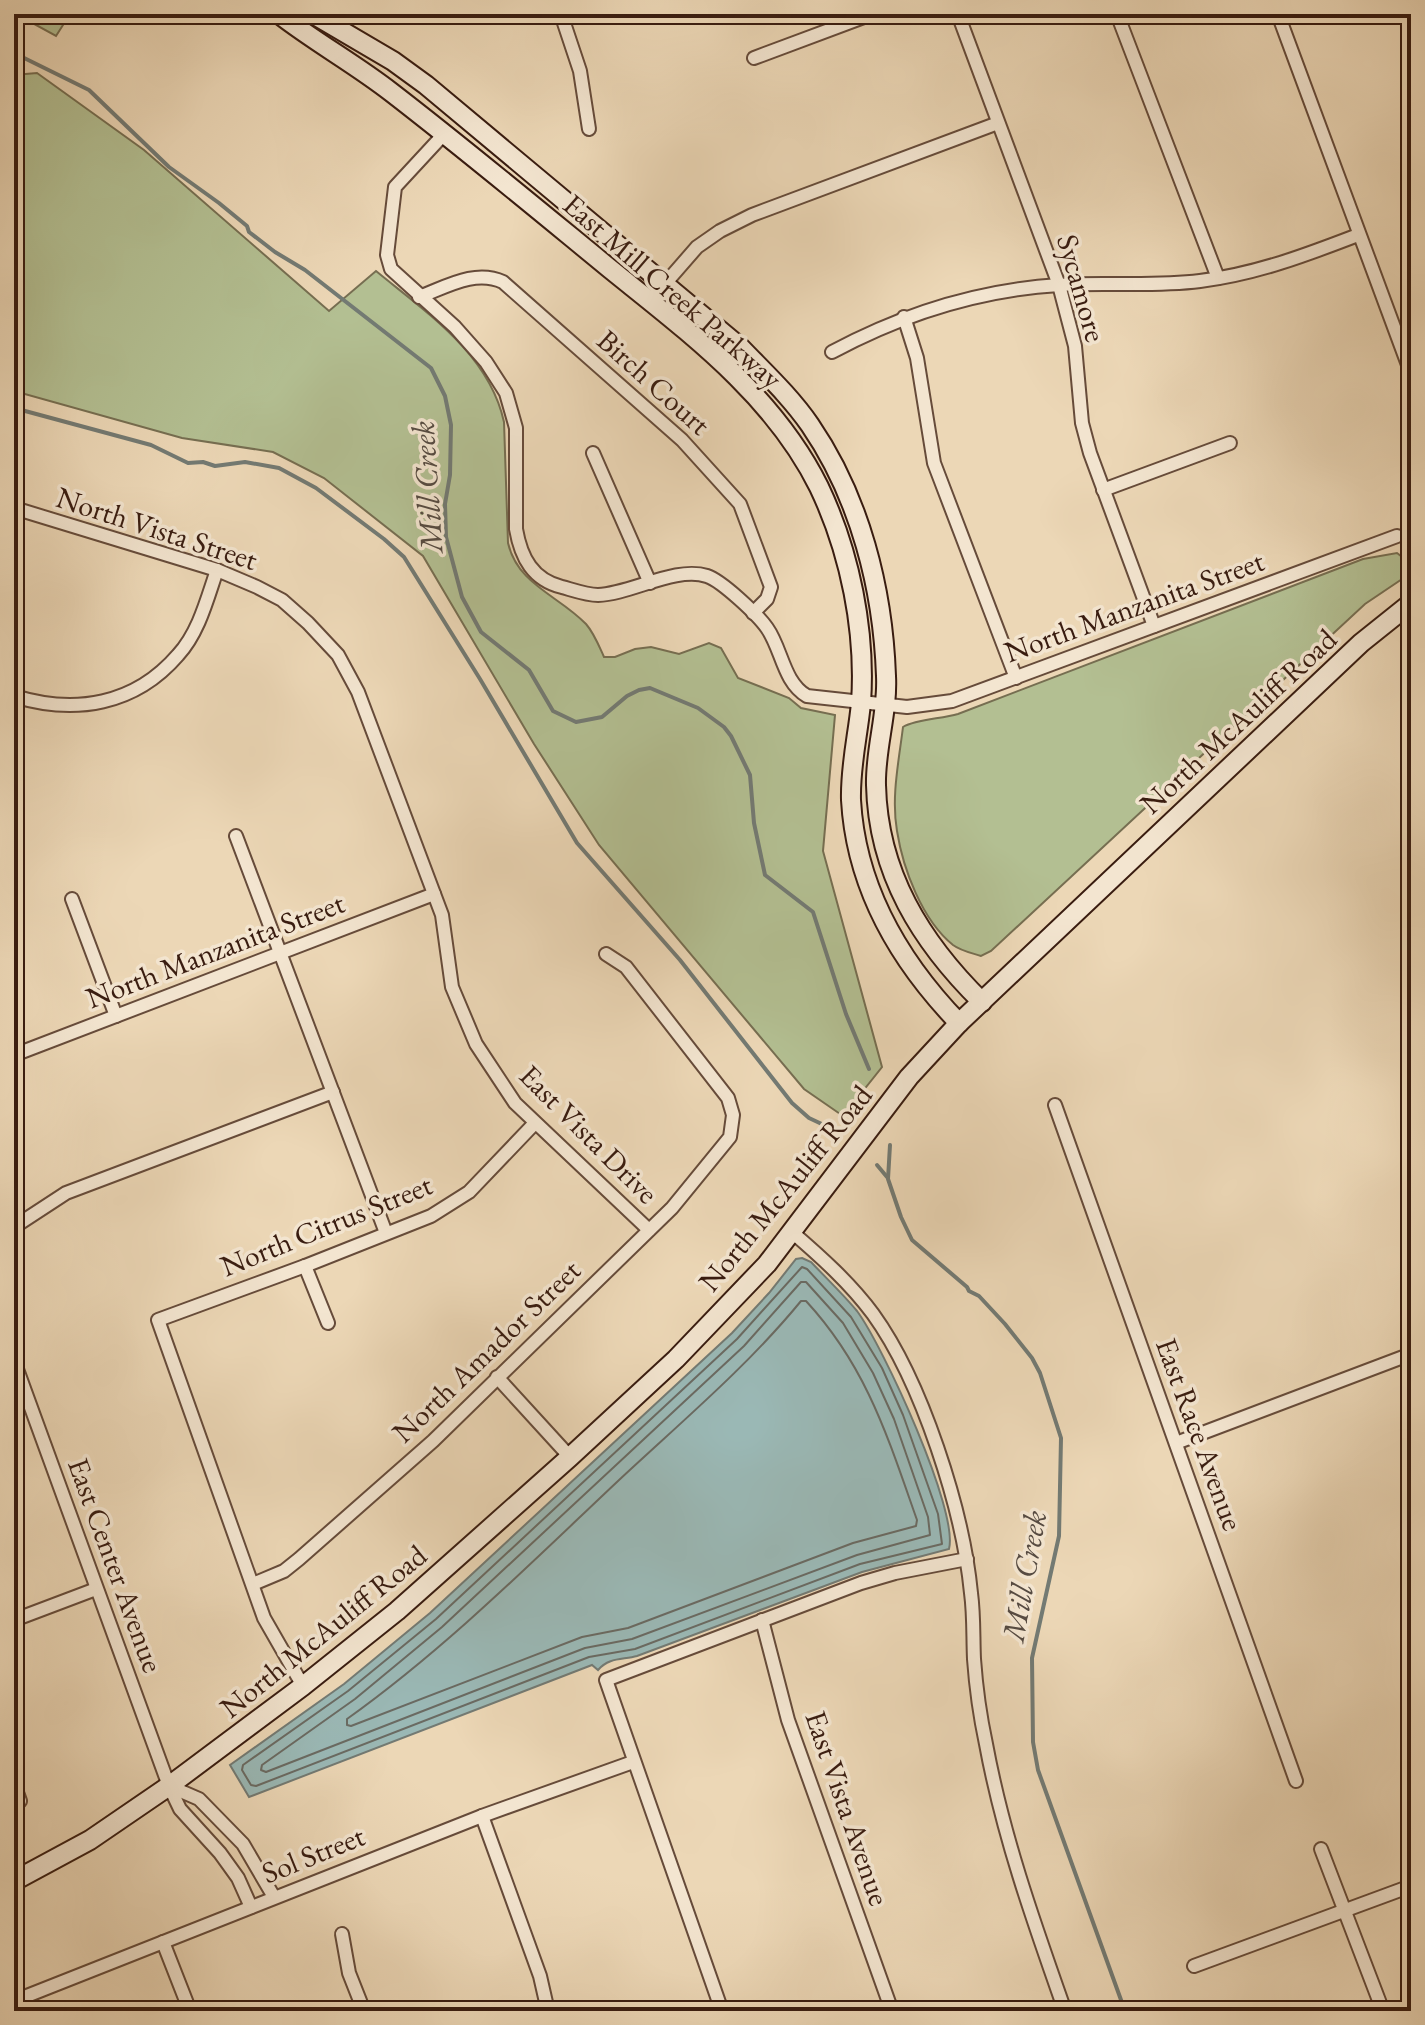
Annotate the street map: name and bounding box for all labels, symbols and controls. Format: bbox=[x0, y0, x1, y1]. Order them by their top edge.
street label: East Mill Creek Parkway bbox=[555, 185, 792, 398]
street label: Sycamore bbox=[1048, 230, 1116, 346]
street label: Birch Court bbox=[589, 321, 720, 444]
water label: Mill Creek bbox=[401, 419, 453, 557]
street label: North Vista Street bbox=[51, 477, 263, 579]
street label: North Manzanita Street bbox=[999, 541, 1270, 671]
street label: North McAuliff Road bbox=[1131, 619, 1345, 822]
street label: North Manzanita Street bbox=[80, 883, 350, 1017]
street label: East Vista Drive bbox=[511, 1056, 667, 1212]
street label: North McAuliff Road bbox=[690, 1076, 881, 1299]
street label: North Citrus Street bbox=[214, 1165, 438, 1285]
street label: North Amador Street bbox=[383, 1251, 589, 1451]
street label: East Race Avenue bbox=[1147, 1332, 1253, 1536]
street label: East Center Avenue bbox=[59, 1452, 173, 1678]
water label: Mill Creek bbox=[991, 1507, 1056, 1647]
street label: North McAuliff Road bbox=[212, 1535, 435, 1726]
street label: East Vista Avenue bbox=[796, 1706, 900, 1910]
street label: Sol Street bbox=[256, 1816, 371, 1892]

